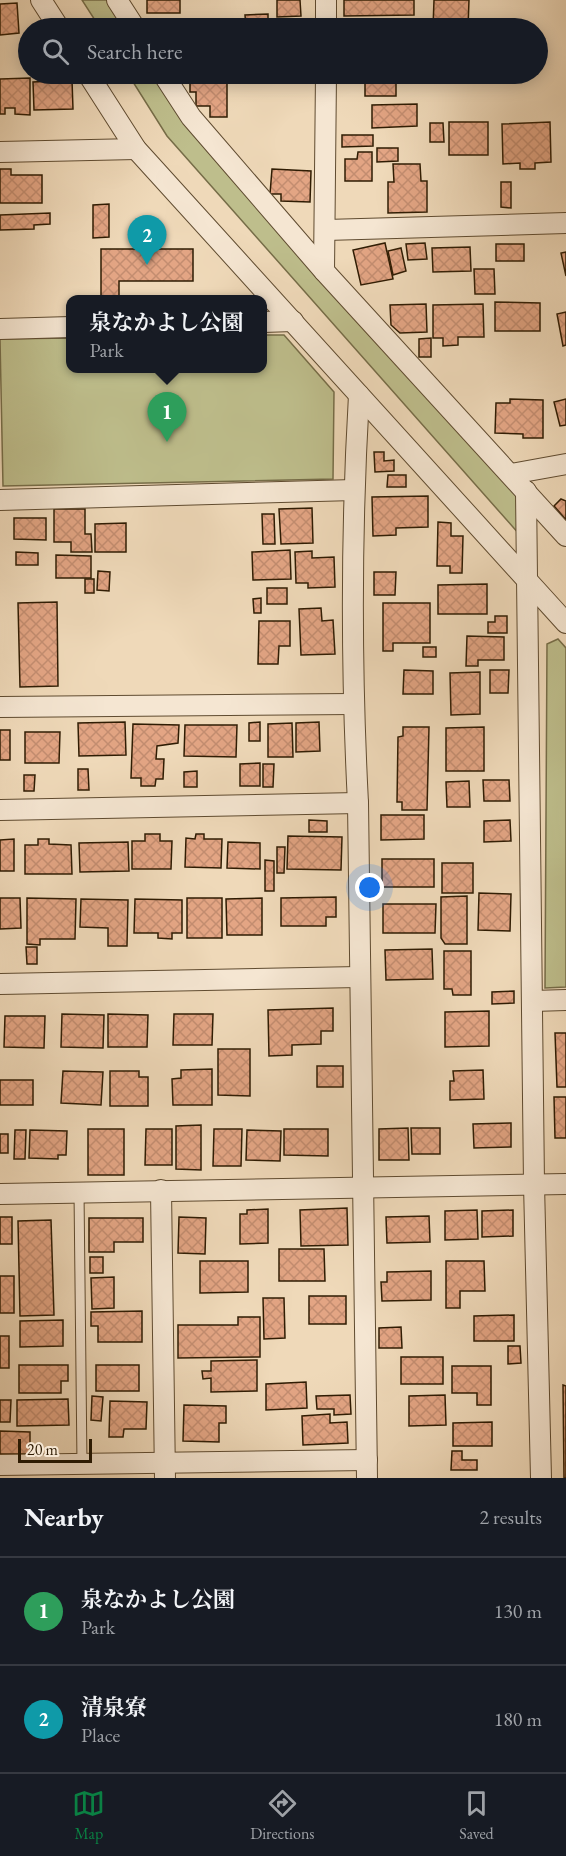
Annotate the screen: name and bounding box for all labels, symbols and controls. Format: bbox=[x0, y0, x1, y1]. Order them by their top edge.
search box bbox=[18, 18, 548, 84]
icon: search bbox=[39, 35, 72, 68]
text: Search here bbox=[87, 37, 182, 66]
pin: 2 bbox=[128, 216, 166, 265]
popup bbox=[66, 295, 267, 373]
text: 泉なかよし公園 bbox=[89, 308, 244, 337]
text: Park bbox=[89, 337, 124, 363]
pin: 1 bbox=[148, 392, 186, 442]
your location bbox=[355, 873, 384, 902]
scale bar bbox=[18, 1436, 92, 1464]
text: 20 m bbox=[27, 1439, 58, 1460]
text: Nearby bbox=[24, 1500, 104, 1534]
text: 2 results bbox=[479, 1504, 542, 1530]
text: 泉なかよし公園 bbox=[81, 1585, 235, 1614]
text: 1 bbox=[38, 1598, 49, 1624]
text: 130 m bbox=[494, 1598, 542, 1624]
text: Park bbox=[81, 1614, 115, 1640]
text: 清泉寮 bbox=[81, 1693, 147, 1722]
text: 2 bbox=[38, 1706, 49, 1732]
text: 180 m bbox=[494, 1706, 542, 1732]
text: Place bbox=[81, 1722, 120, 1748]
tab: Map bbox=[72, 1787, 105, 1844]
tab: Directions bbox=[250, 1787, 315, 1844]
tab: Saved bbox=[459, 1787, 494, 1844]

